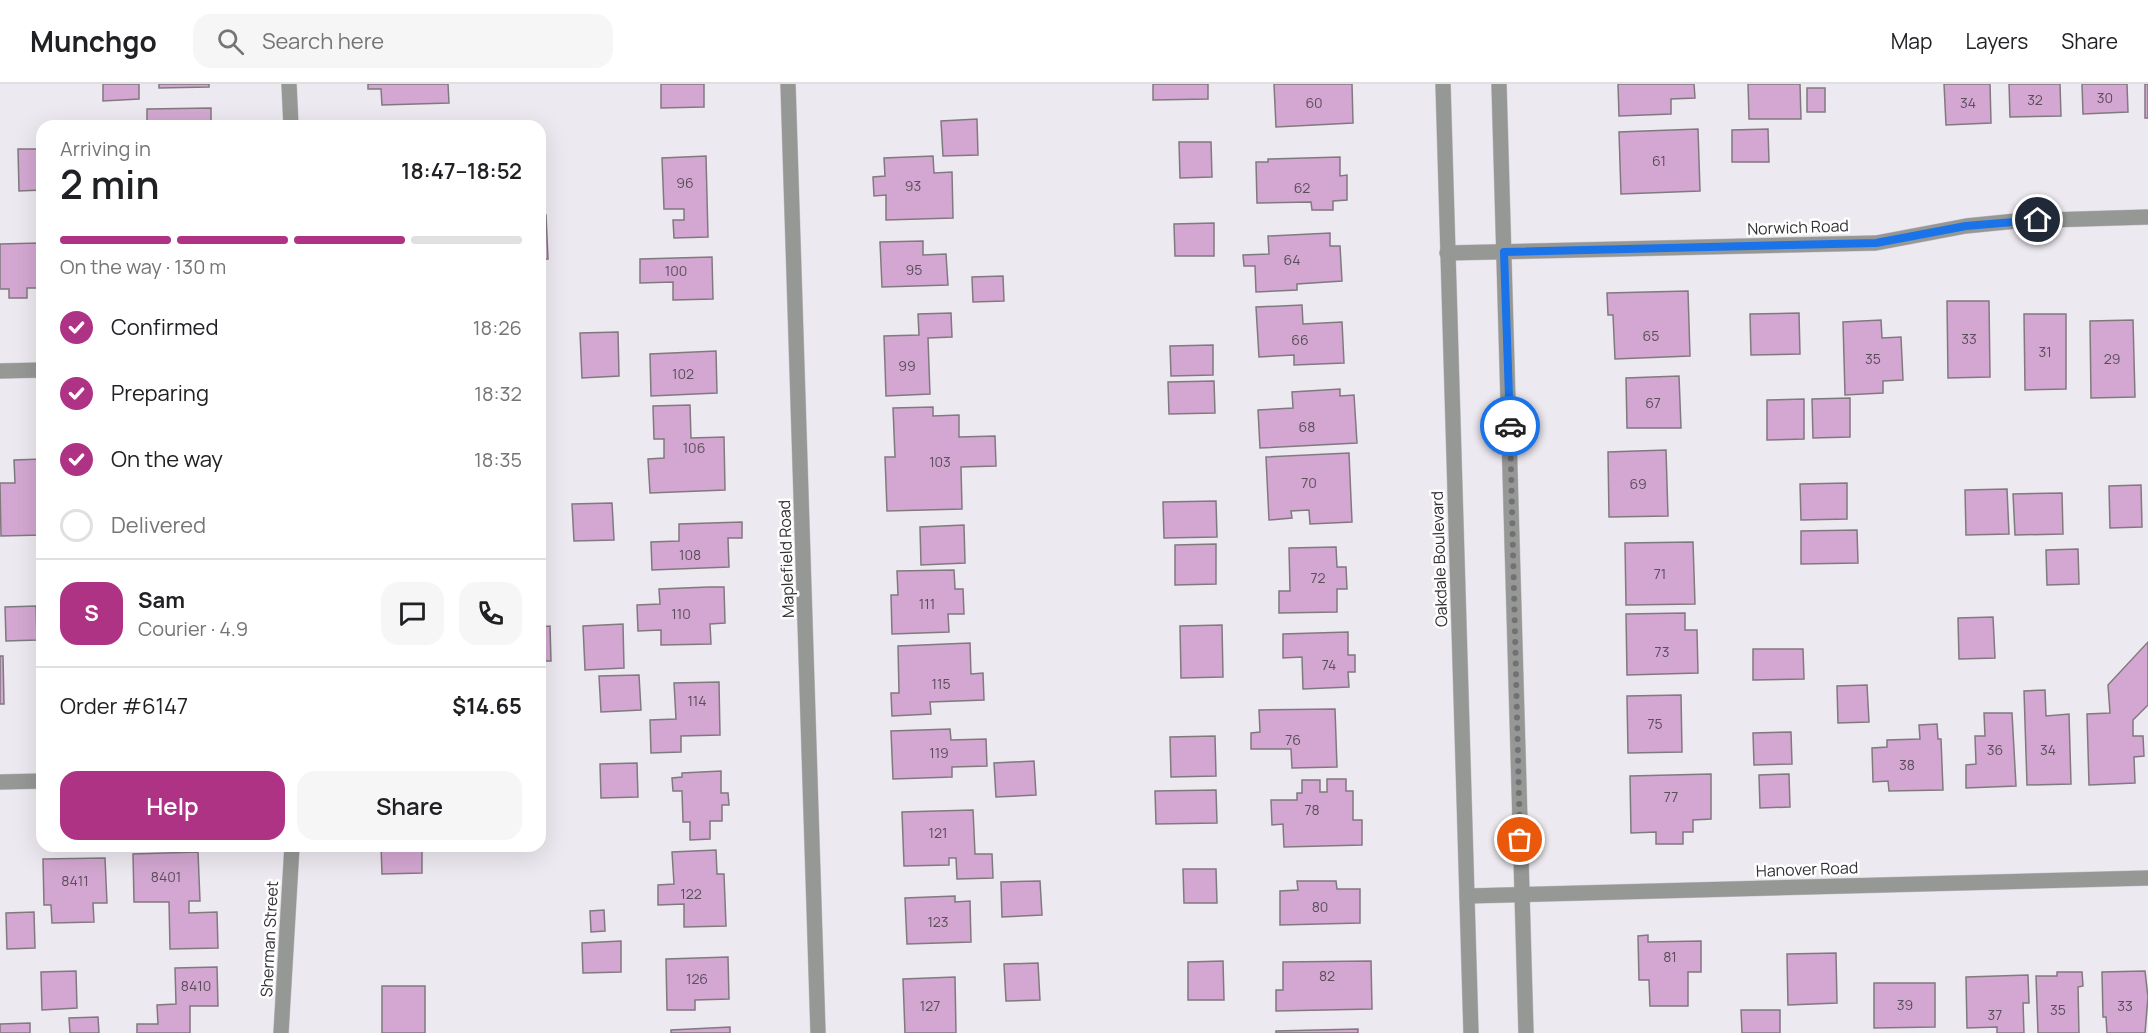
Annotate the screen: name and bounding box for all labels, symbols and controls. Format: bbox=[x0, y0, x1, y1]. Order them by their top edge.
search box bbox=[193, 14, 613, 68]
text: Munchgo bbox=[30, 22, 157, 60]
icon: search bbox=[214, 25, 247, 58]
text: Search here bbox=[262, 26, 384, 56]
text: Map bbox=[1891, 27, 1932, 55]
text: Layers bbox=[1965, 27, 2028, 55]
text: Share bbox=[2061, 27, 2118, 55]
house number: 30 bbox=[2097, 88, 2113, 107]
house number: 32 bbox=[2027, 90, 2043, 109]
house number: 60 bbox=[1305, 93, 1323, 112]
house number: 34 bbox=[1960, 93, 1976, 112]
text: Arriving in bbox=[60, 135, 151, 162]
house number: 61 bbox=[1652, 151, 1666, 170]
text: 18:47–18:52 bbox=[401, 156, 522, 186]
text: 2 min bbox=[60, 157, 159, 211]
house number: 96 bbox=[676, 173, 694, 192]
house number: 93 bbox=[905, 176, 921, 195]
house number: 62 bbox=[1294, 178, 1310, 197]
pin bbox=[2012, 194, 2063, 245]
icon: home bbox=[2021, 203, 2054, 236]
street label: Norwich Road bbox=[1747, 214, 1849, 240]
house number: 64 bbox=[1284, 250, 1300, 269]
text: On the way · 130 m bbox=[60, 253, 226, 280]
house number: 95 bbox=[906, 260, 922, 279]
house number: 100 bbox=[665, 261, 687, 280]
icon: check bbox=[60, 311, 93, 344]
text: Confirmed bbox=[111, 312, 219, 342]
text: 18:26 bbox=[473, 314, 522, 341]
house number: 65 bbox=[1643, 326, 1659, 345]
house number: 33 bbox=[1961, 329, 1977, 348]
house number: 66 bbox=[1291, 330, 1309, 349]
house number: 31 bbox=[2038, 342, 2052, 361]
house number: 35 bbox=[1865, 349, 1881, 368]
house number: 29 bbox=[2104, 349, 2120, 368]
house number: 99 bbox=[898, 356, 916, 375]
house number: 102 bbox=[672, 364, 694, 383]
icon: check bbox=[60, 377, 93, 410]
text: Preparing bbox=[111, 378, 209, 408]
text: 18:32 bbox=[474, 380, 522, 407]
house number: 67 bbox=[1645, 393, 1661, 412]
courier bbox=[1480, 396, 1540, 456]
icon: car bbox=[1494, 410, 1527, 443]
house number: 68 bbox=[1299, 417, 1315, 436]
house number: 106 bbox=[683, 438, 705, 457]
icon: check bbox=[60, 443, 93, 476]
text: On the way bbox=[111, 444, 223, 474]
text: 18:35 bbox=[474, 446, 522, 473]
house number: 103 bbox=[929, 452, 951, 471]
house number: 70 bbox=[1301, 473, 1317, 492]
house number: 69 bbox=[1629, 474, 1647, 493]
street label: Oakdale Boulevard bbox=[1426, 491, 1452, 627]
street label: Maplefield Road bbox=[773, 500, 799, 618]
text: Delivered bbox=[111, 510, 206, 540]
house number: 108 bbox=[679, 545, 701, 564]
house number: 71 bbox=[1654, 564, 1666, 583]
house number: 72 bbox=[1310, 568, 1326, 587]
button: chat bbox=[381, 582, 444, 645]
button: phone bbox=[459, 582, 522, 645]
text: Sam bbox=[138, 585, 185, 615]
house number: 111 bbox=[919, 594, 935, 613]
text: S bbox=[84, 598, 99, 628]
house number: 110 bbox=[671, 604, 691, 623]
text: Courier · 4.9 bbox=[138, 615, 248, 642]
house number: 73 bbox=[1655, 642, 1669, 661]
house number: 74 bbox=[1322, 655, 1336, 674]
house number: 115 bbox=[931, 674, 951, 693]
text: Order #6147 bbox=[60, 691, 188, 721]
text: $14.65 bbox=[452, 691, 522, 721]
house number: 114 bbox=[687, 691, 707, 710]
house number: 75 bbox=[1647, 714, 1663, 733]
house number: 76 bbox=[1285, 730, 1301, 749]
house number: 36 bbox=[1987, 740, 2003, 759]
house number: 34 bbox=[2040, 740, 2056, 759]
house number: 119 bbox=[929, 743, 949, 762]
house number: 38 bbox=[1899, 755, 1915, 774]
button: Help bbox=[60, 771, 285, 840]
button: Share bbox=[297, 771, 522, 840]
house number: 77 bbox=[1664, 787, 1678, 806]
house number: 78 bbox=[1304, 800, 1320, 819]
pin bbox=[1494, 814, 1545, 865]
house number: 121 bbox=[929, 823, 947, 842]
icon: bag bbox=[1503, 823, 1536, 856]
street label: Hanover Road bbox=[1755, 856, 1859, 882]
house number: 8401 bbox=[151, 867, 181, 886]
house number: 8411 bbox=[61, 871, 89, 890]
street label: Sherman Street bbox=[255, 880, 283, 998]
house number: 122 bbox=[680, 884, 702, 903]
house number: 80 bbox=[1312, 897, 1328, 916]
house number: 123 bbox=[927, 912, 949, 931]
house number: 81 bbox=[1663, 947, 1677, 966]
house number: 82 bbox=[1319, 966, 1335, 985]
house number: 126 bbox=[686, 969, 708, 988]
house number: 8410 bbox=[181, 976, 211, 995]
house number: 39 bbox=[1897, 995, 1913, 1014]
house number: 127 bbox=[920, 996, 940, 1015]
house number: 33 bbox=[2117, 996, 2133, 1015]
house number: 35 bbox=[2050, 1000, 2066, 1019]
house number: 37 bbox=[1988, 1005, 2002, 1024]

